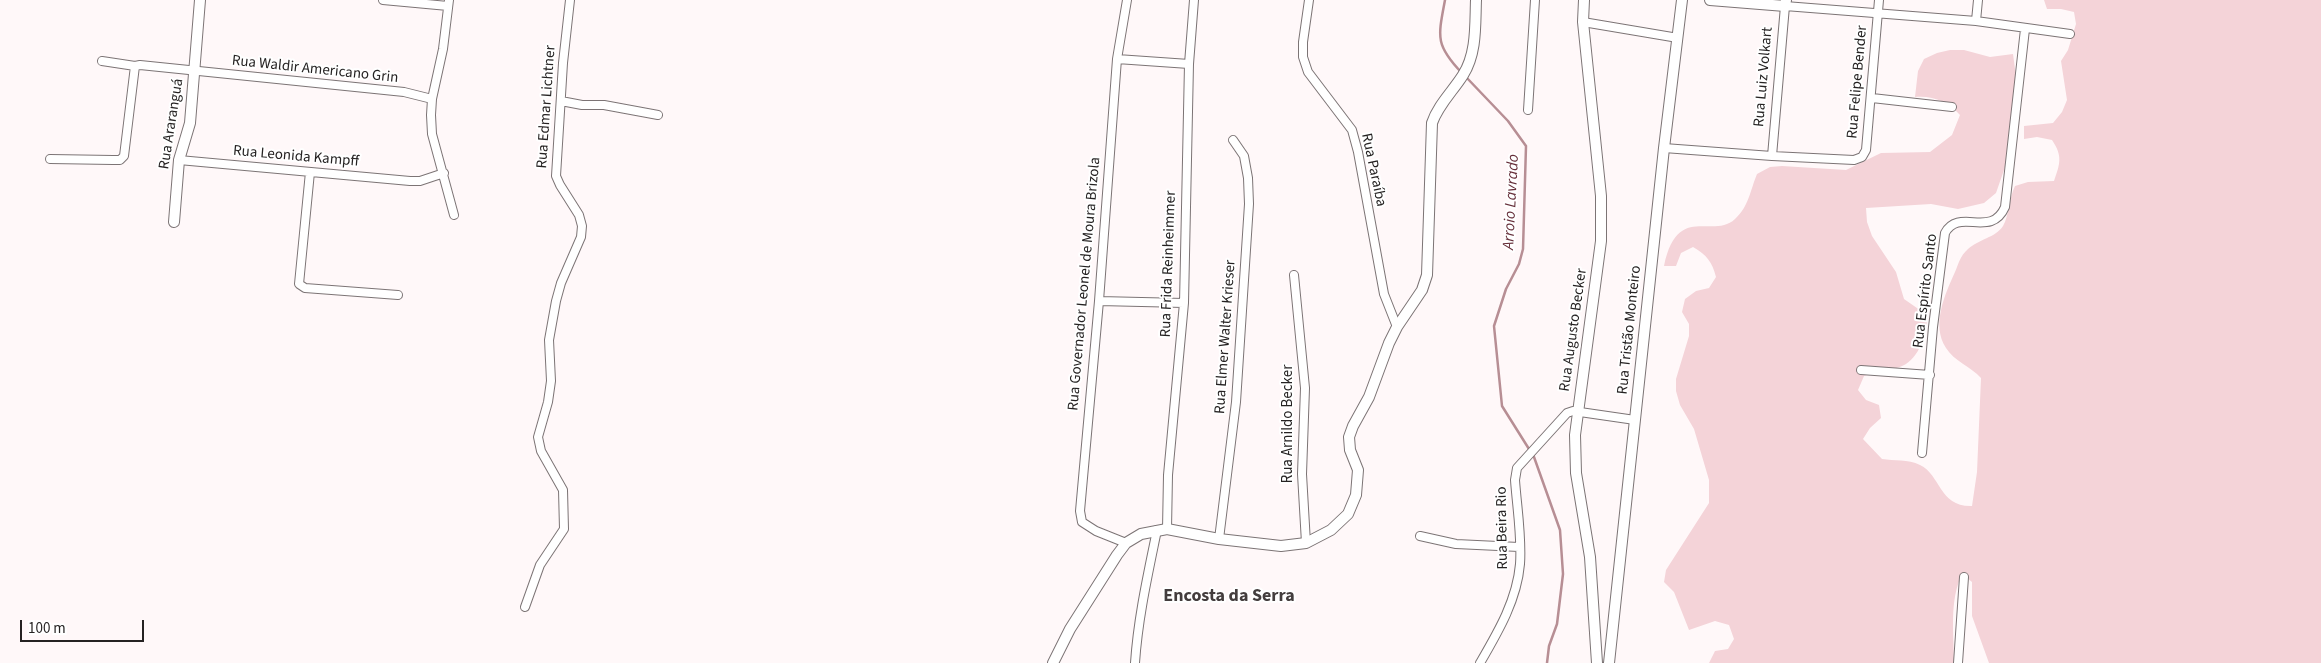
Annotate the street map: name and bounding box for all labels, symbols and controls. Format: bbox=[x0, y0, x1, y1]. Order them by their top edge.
street label: Rua Felipe Bender bbox=[1844, 25, 1872, 139]
street label: Rua Luiz Volkart bbox=[1751, 26, 1777, 128]
street label: Rua Edmar Lichtner bbox=[534, 45, 560, 169]
street label: Rua Waldir Americano Grin bbox=[231, 52, 399, 88]
street label: Rua Araranguá bbox=[156, 77, 188, 171]
street label: Rua Paraíba bbox=[1356, 132, 1390, 208]
street label: Rua Leonida Kampff bbox=[232, 143, 360, 171]
water label: Arroio Lavrado bbox=[1500, 154, 1524, 250]
street label: Rua Governador Leonel de Moura Brizola bbox=[1065, 156, 1105, 412]
street label: Rua Frida Reinheimmer bbox=[1157, 190, 1181, 338]
street label: Rua Espírito Santo bbox=[1910, 233, 1942, 349]
street label: Rua Elmer Walter Krieser bbox=[1212, 259, 1240, 415]
street label: Rua Tristão Monteiro bbox=[1614, 265, 1646, 395]
street label: Rua Augusto Becker bbox=[1556, 267, 1592, 393]
street label: Rua Arnildo Becker bbox=[1280, 365, 1298, 483]
street label: Rua Beira Rio bbox=[1493, 486, 1513, 570]
district label: Encosta da Serra bbox=[1163, 586, 1295, 608]
scale bar bbox=[22, 610, 146, 642]
text: 100 m bbox=[28, 618, 66, 639]

